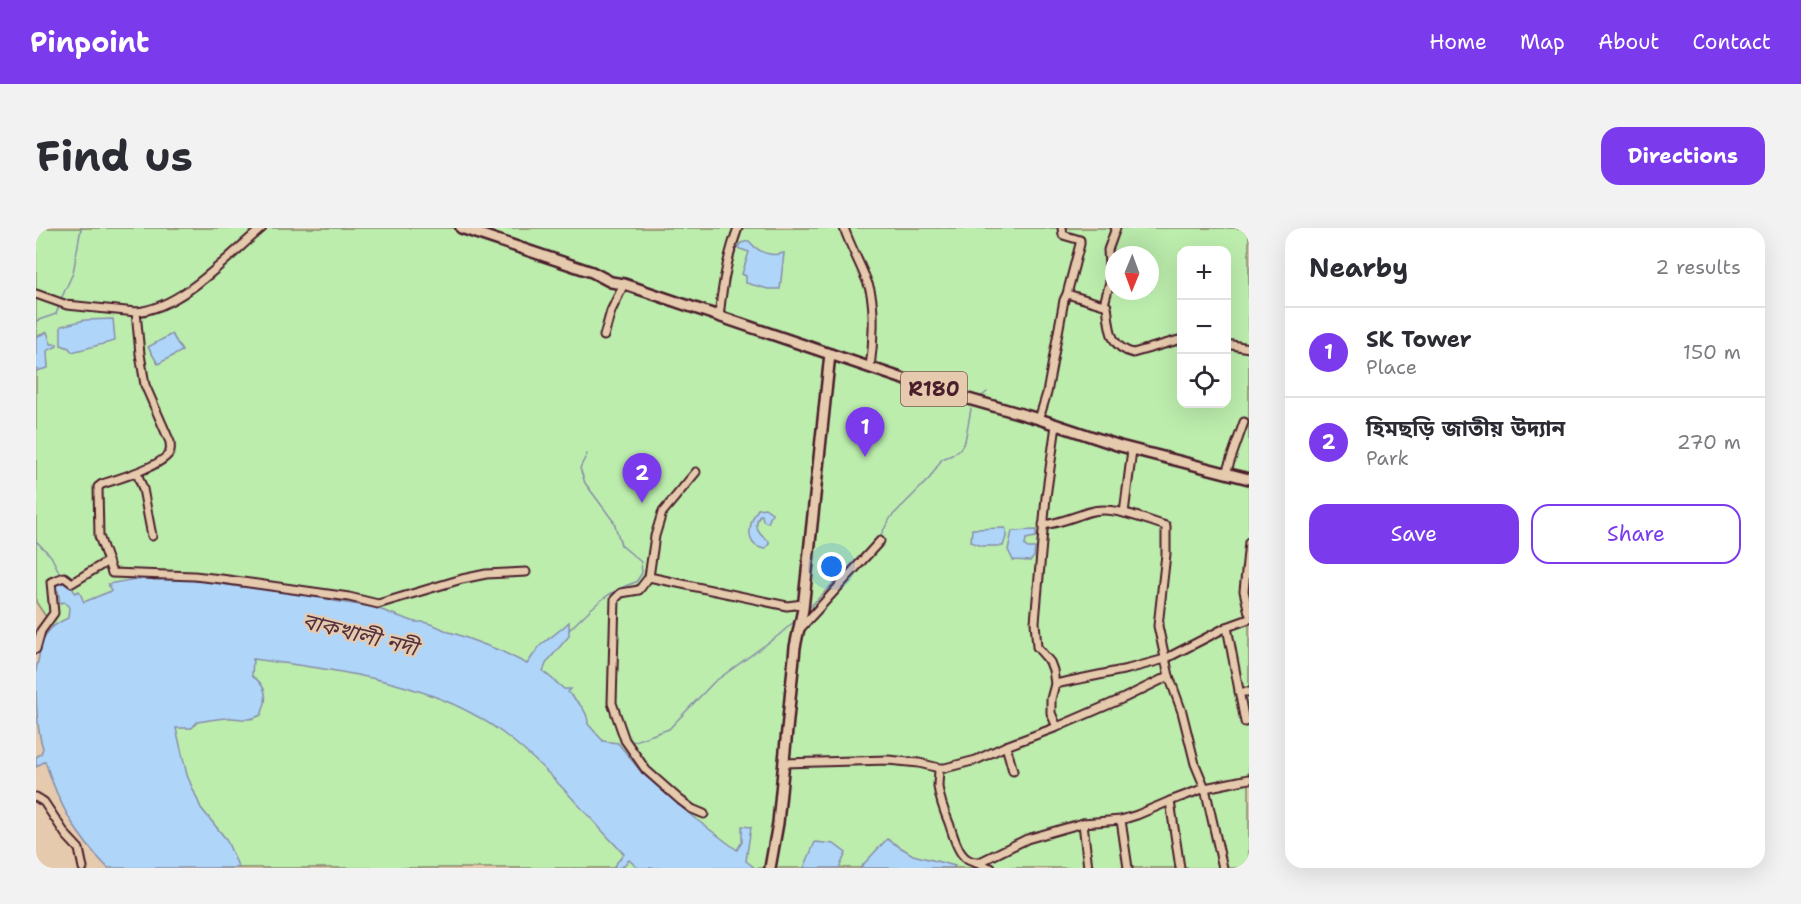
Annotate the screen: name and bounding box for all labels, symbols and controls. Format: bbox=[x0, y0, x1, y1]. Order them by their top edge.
text: Pinpoint bbox=[30, 23, 149, 61]
text: Home bbox=[1429, 28, 1487, 56]
text: Map bbox=[1520, 28, 1565, 56]
text: About bbox=[1598, 28, 1659, 56]
text: Contact bbox=[1692, 28, 1771, 56]
button: Directions bbox=[1601, 127, 1765, 185]
text: Find us bbox=[36, 128, 193, 184]
north arrow bbox=[1105, 246, 1159, 300]
map controls bbox=[1177, 246, 1231, 408]
button: + bbox=[1177, 246, 1231, 300]
text: Nearby bbox=[1309, 250, 1408, 285]
text: 2 results bbox=[1655, 254, 1741, 280]
button: − bbox=[1177, 300, 1231, 354]
text: SK Tower bbox=[1366, 325, 1472, 354]
text: 1 bbox=[1324, 339, 1333, 365]
text: 150 m bbox=[1683, 339, 1741, 365]
button: locate bbox=[1177, 354, 1231, 408]
text: Place bbox=[1366, 354, 1417, 380]
road number: R180 bbox=[901, 372, 967, 406]
pin: 1 bbox=[846, 408, 884, 457]
text: হিমছড়ি জাতীয় উদ্যান bbox=[1366, 414, 1565, 443]
text: 2 bbox=[1322, 429, 1336, 455]
text: 270 m bbox=[1677, 429, 1741, 455]
text: Park bbox=[1366, 445, 1409, 471]
pin: 2 bbox=[622, 454, 662, 503]
button: Save bbox=[1309, 504, 1519, 564]
button: Share bbox=[1531, 504, 1741, 564]
your location bbox=[817, 552, 846, 581]
water label: বাকখালী নদী bbox=[299, 606, 425, 664]

